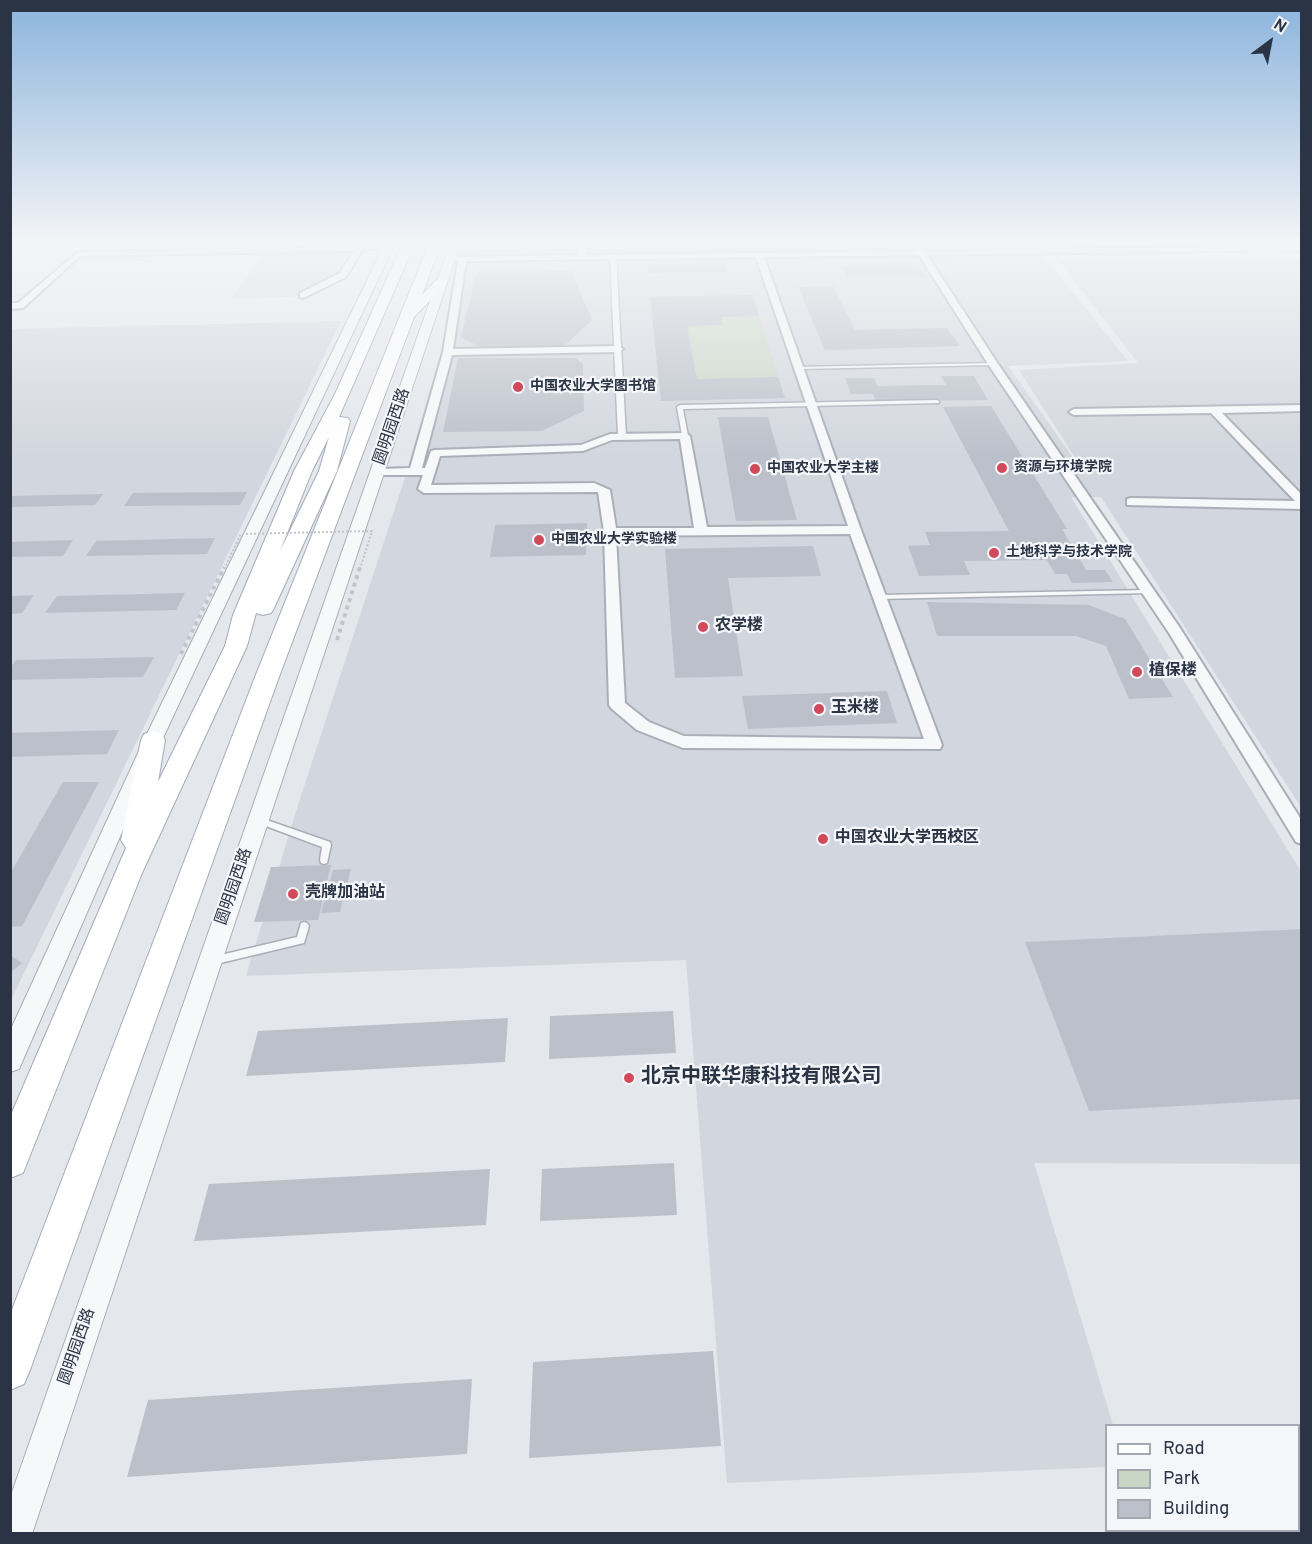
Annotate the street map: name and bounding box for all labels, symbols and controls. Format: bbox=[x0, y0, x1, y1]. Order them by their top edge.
north arrow bbox=[1240, 12, 1300, 72]
text: N bbox=[1269, 15, 1290, 38]
place label: 中国农业大学图书馆 bbox=[530, 379, 656, 395]
marker: 中国农业大学图书馆 bbox=[511, 380, 525, 394]
street label: 圆明园西路 bbox=[371, 386, 415, 468]
place label: 资源与环境学院 bbox=[1014, 460, 1112, 476]
place label: 中国农业大学主楼 bbox=[767, 461, 879, 477]
marker: 资源与环境学院 bbox=[995, 461, 1009, 475]
marker: 中国农业大学主楼 bbox=[748, 462, 762, 476]
place label: 中国农业大学实验楼 bbox=[551, 532, 677, 548]
marker: 中国农业大学实验楼 bbox=[532, 533, 546, 547]
place label: 土地科学与技术学院 bbox=[1006, 545, 1132, 561]
marker: 土地科学与技术学院 bbox=[987, 546, 1001, 560]
place label: 农学楼 bbox=[715, 617, 763, 637]
marker: 农学楼 bbox=[696, 620, 710, 634]
place label: 植保楼 bbox=[1149, 662, 1197, 682]
marker: 植保楼 bbox=[1130, 665, 1144, 679]
place label: 玉米楼 bbox=[831, 699, 879, 719]
marker: 玉米楼 bbox=[812, 702, 826, 716]
place label: 中国农业大学西校区 bbox=[835, 829, 979, 849]
marker: 中国农业大学西校区 bbox=[816, 832, 830, 846]
street label: 圆明园西路 bbox=[213, 846, 257, 928]
place label: 壳牌加油站 bbox=[305, 884, 385, 904]
marker: 壳牌加油站 bbox=[286, 887, 300, 901]
place label: 北京中联华康科技有限公司 bbox=[641, 1066, 881, 1090]
marker: 北京中联华康科技有限公司 bbox=[622, 1071, 636, 1085]
street label: 圆明园西路 bbox=[56, 1306, 100, 1388]
legend bbox=[1105, 1424, 1300, 1532]
text: Road bbox=[1163, 1438, 1205, 1461]
text: Park bbox=[1163, 1468, 1200, 1491]
text: Building bbox=[1163, 1498, 1229, 1521]

